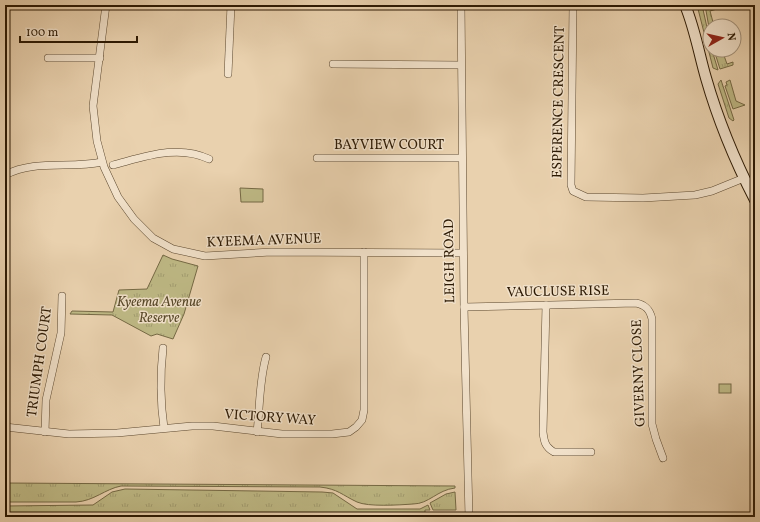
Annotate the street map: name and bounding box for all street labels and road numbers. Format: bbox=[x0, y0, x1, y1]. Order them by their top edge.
street label: ESPERENCE CRESCENT bbox=[548, 26, 570, 178]
street label: BAYVIEW COURT bbox=[334, 136, 444, 155]
street label: LEIGH ROAD bbox=[440, 219, 460, 303]
street label: KYEEMA AVENUE bbox=[206, 230, 322, 252]
street label: VAUCLUSE RISE bbox=[507, 282, 609, 302]
street label: TRIUMPH COURT bbox=[23, 305, 57, 419]
street label: GIVERNY CLOSE bbox=[628, 319, 650, 427]
street label: VICTORY WAY bbox=[224, 405, 317, 431]

